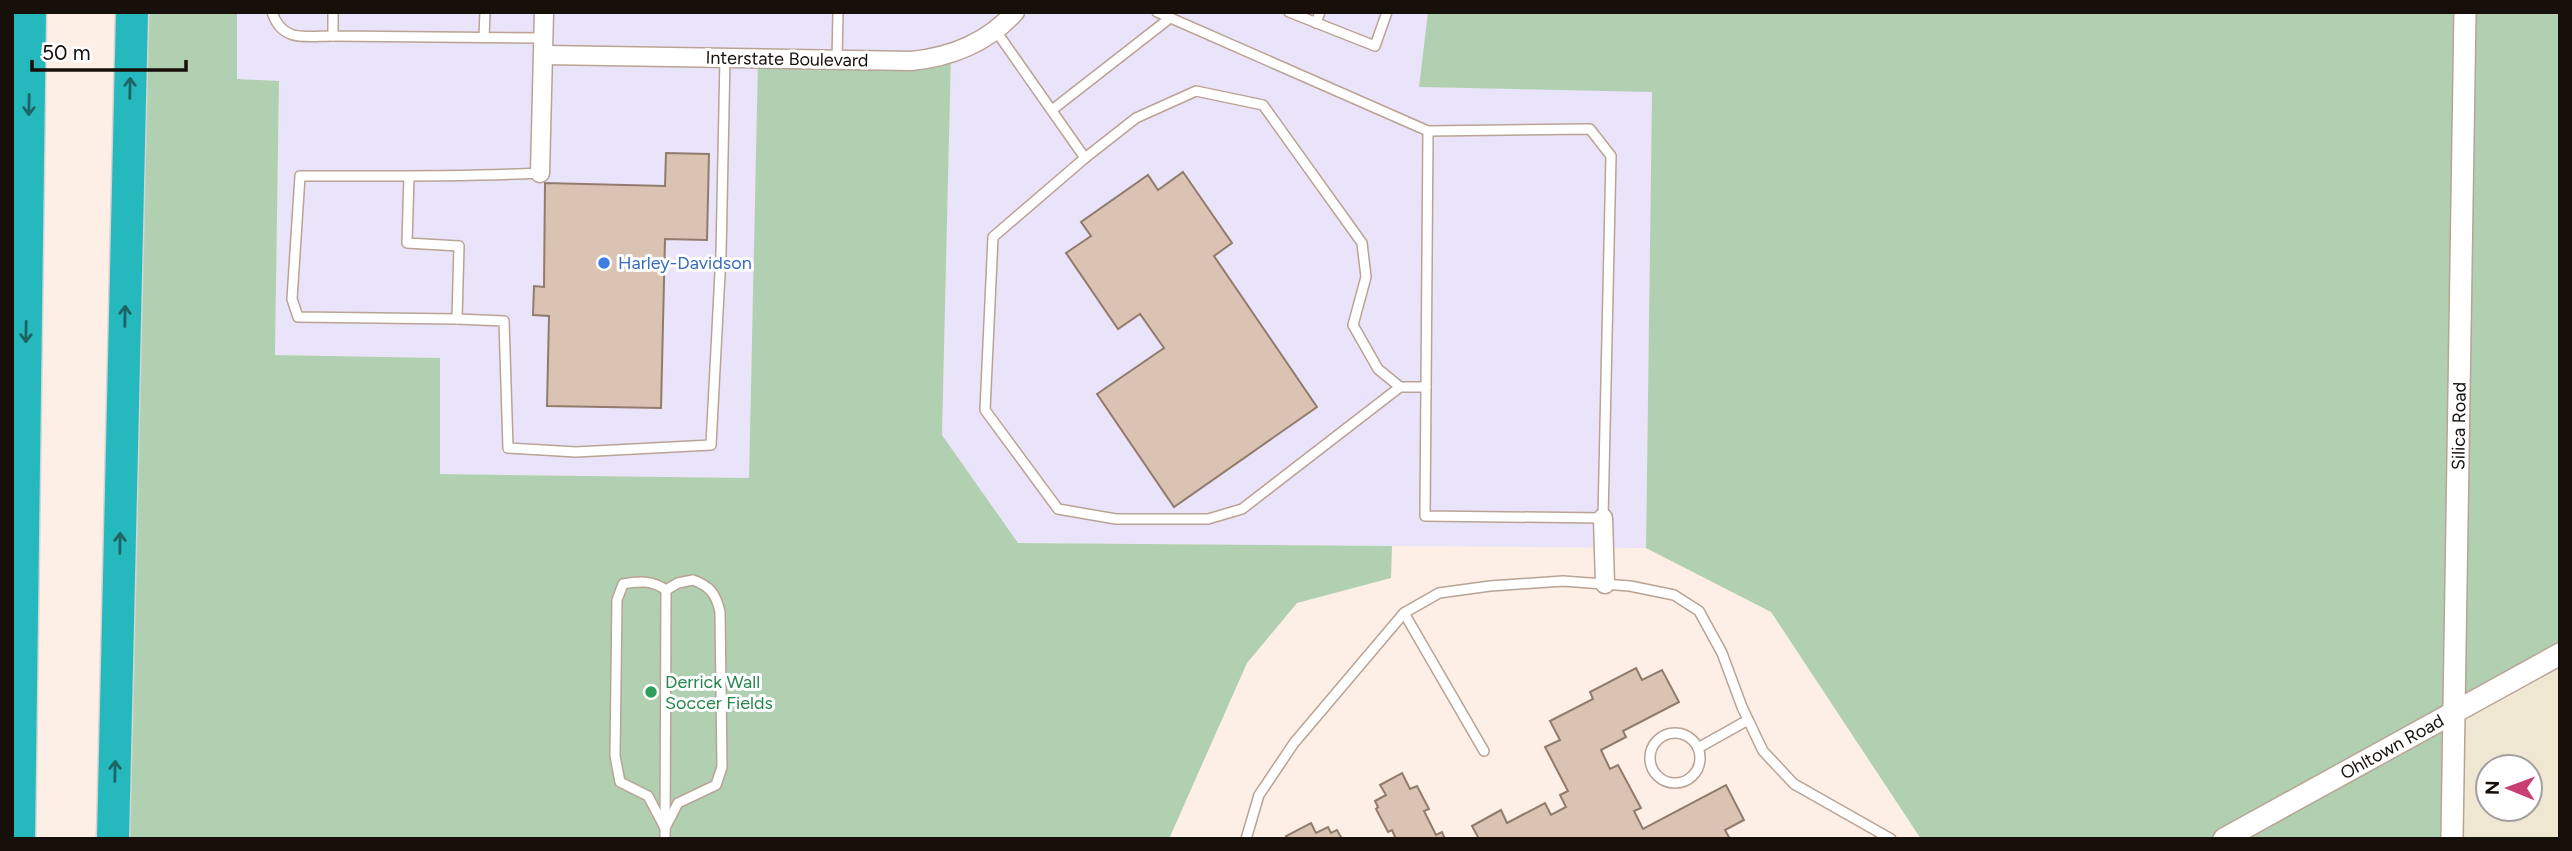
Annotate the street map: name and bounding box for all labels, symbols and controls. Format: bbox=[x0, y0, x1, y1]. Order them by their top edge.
scale bar bbox=[32, 28, 186, 72]
text: 50 m bbox=[42, 40, 91, 65]
street label: Interstate Boulevard bbox=[705, 47, 869, 71]
one-way arrow bbox=[123, 77, 137, 100]
one-way arrow bbox=[22, 93, 36, 116]
place label: Harley-Davidson bbox=[618, 252, 752, 274]
marker: Harley-Davidson bbox=[596, 255, 612, 271]
one-way arrow bbox=[118, 304, 132, 327]
one-way arrow bbox=[19, 321, 33, 344]
street label: Silica Road bbox=[2447, 382, 2471, 470]
one-way arrow bbox=[113, 532, 126, 555]
place label: Derrick Wall Soccer Fields bbox=[665, 671, 773, 714]
marker: Derrick Wall Soccer Fields bbox=[643, 684, 659, 700]
street label: Ohltown Road bbox=[2336, 710, 2448, 784]
north arrow bbox=[2474, 753, 2544, 823]
one-way arrow bbox=[108, 759, 121, 782]
text: N bbox=[2481, 780, 2504, 795]

